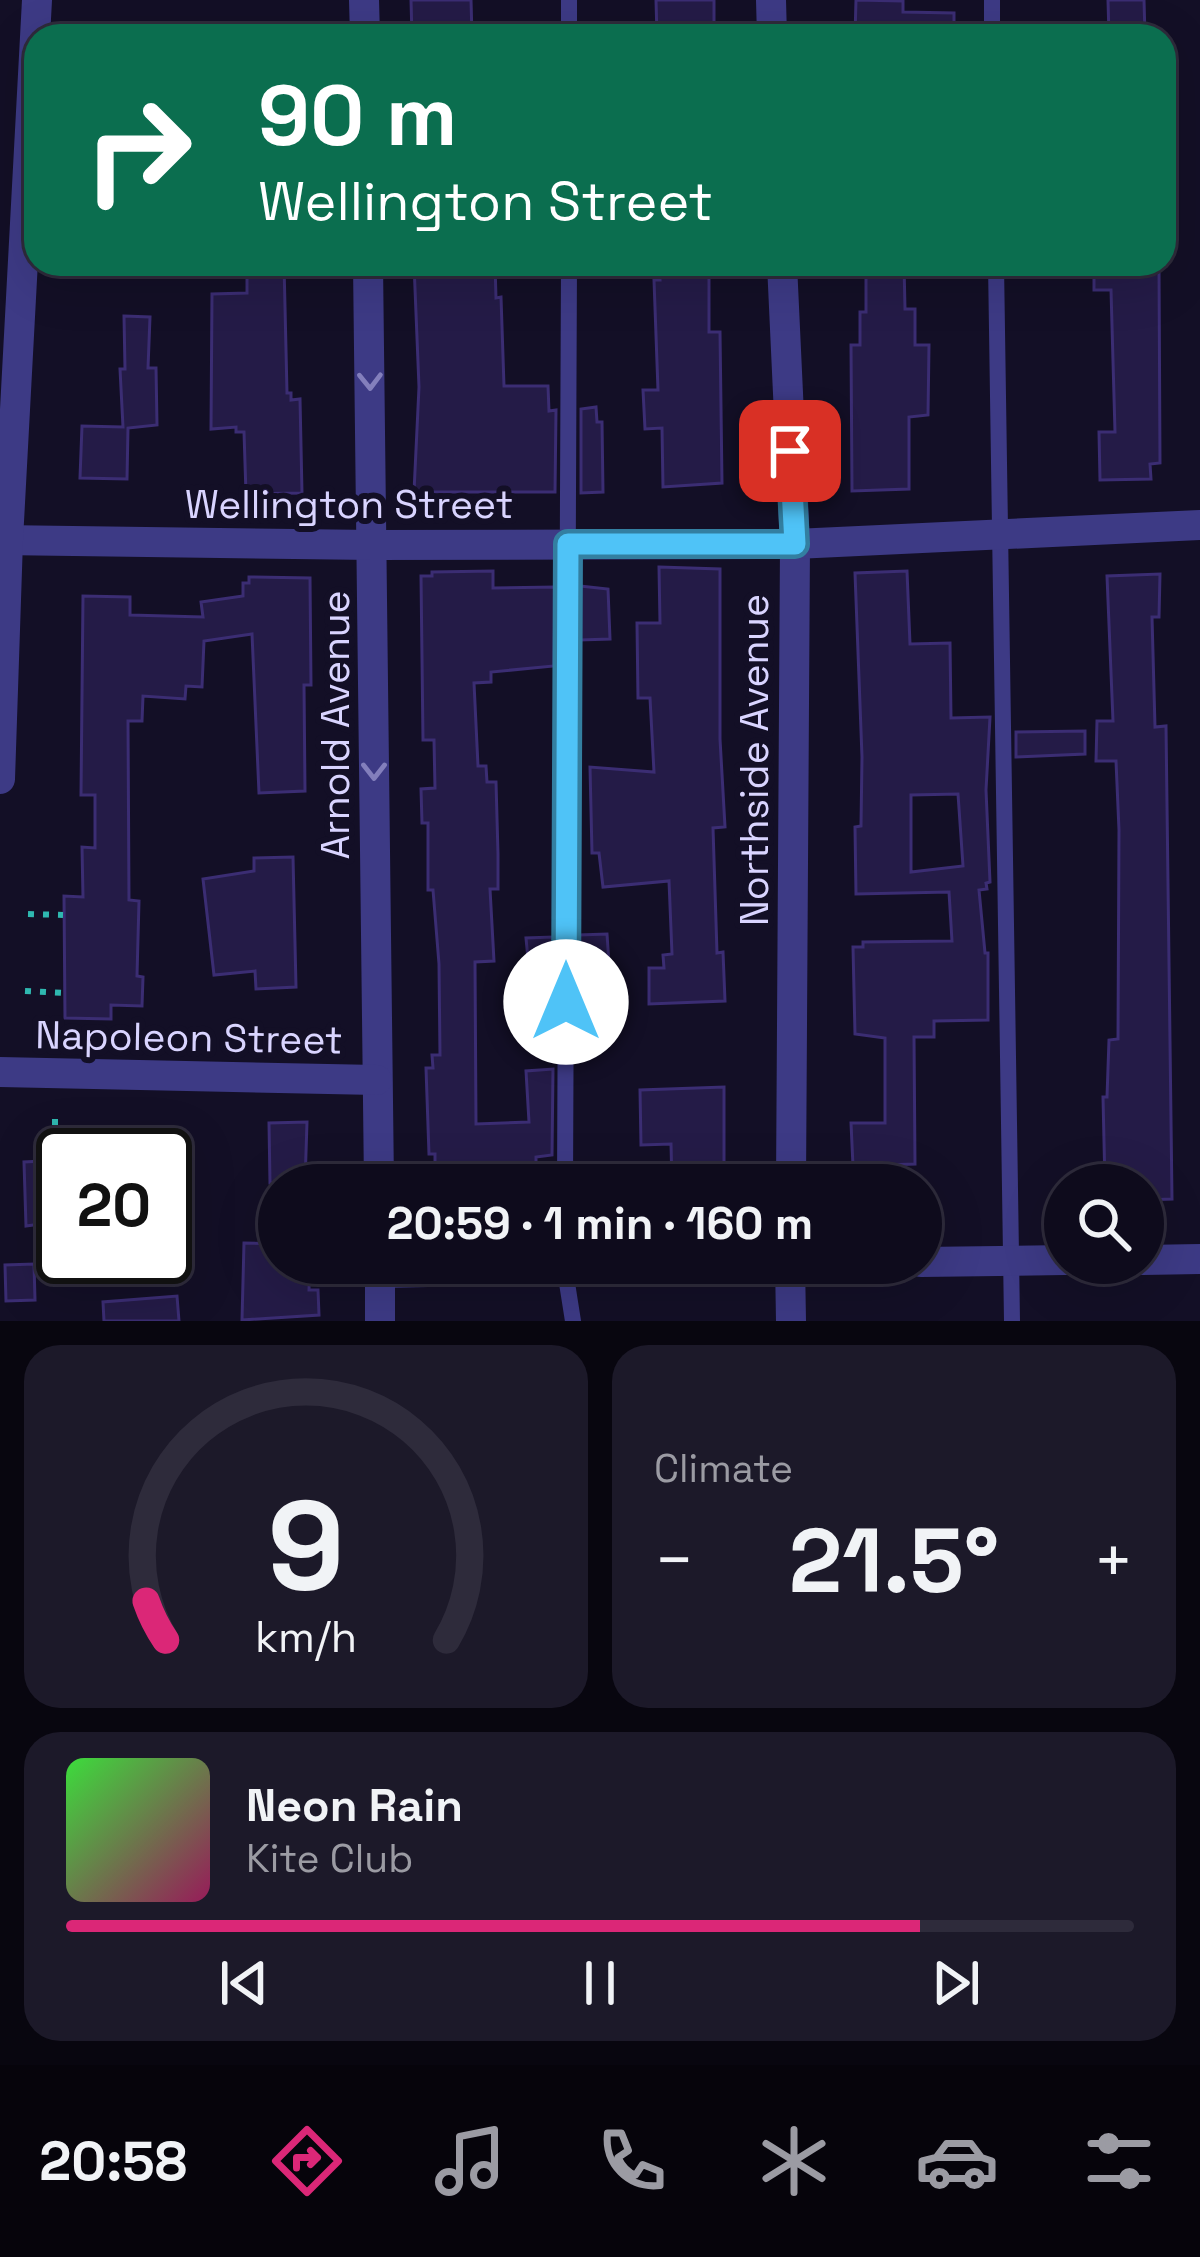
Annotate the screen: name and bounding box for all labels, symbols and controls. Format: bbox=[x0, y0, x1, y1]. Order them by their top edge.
text: 90 m bbox=[258, 62, 457, 170]
icon: right bbox=[60, 72, 216, 228]
text: Wellington Street bbox=[258, 167, 713, 236]
one-way arrow bbox=[357, 373, 383, 391]
pin bbox=[739, 400, 841, 502]
icon: arrive bbox=[757, 418, 823, 484]
street label: Wellington Street bbox=[185, 480, 513, 529]
street label: Arnold Avenue bbox=[311, 590, 360, 860]
street label: Northside Avenue bbox=[730, 594, 779, 926]
one-way arrow bbox=[361, 763, 387, 781]
position arrow bbox=[503, 939, 629, 1065]
street label: Napoleon Street bbox=[35, 1010, 343, 1065]
speed limit sign: 20 bbox=[36, 1128, 192, 1284]
map controls bbox=[1044, 1164, 1164, 1284]
button: search bbox=[1044, 1164, 1164, 1284]
text: 20:59 · 1 min · 160 m bbox=[387, 1195, 813, 1252]
text: Climate bbox=[654, 1444, 793, 1493]
text: 9 bbox=[267, 1466, 345, 1625]
text: 21.5° bbox=[789, 1503, 999, 1618]
text: − bbox=[654, 1518, 695, 1602]
text: + bbox=[1093, 1518, 1134, 1602]
text: km/h bbox=[255, 1609, 357, 1664]
text: Neon Rain bbox=[246, 1777, 463, 1834]
text: Kite Club bbox=[246, 1834, 413, 1883]
icon: previous bbox=[211, 1950, 277, 2016]
icon: pause bbox=[567, 1950, 633, 2016]
icon: next bbox=[923, 1950, 989, 2016]
icon: directions bbox=[265, 2119, 349, 2203]
icon: music bbox=[428, 2119, 512, 2203]
icon: phone bbox=[590, 2119, 674, 2203]
icon: climate bbox=[752, 2119, 836, 2203]
icon: car bbox=[915, 2119, 999, 2203]
icon: filters bbox=[1077, 2119, 1161, 2203]
text: 20:58 bbox=[39, 2127, 187, 2196]

